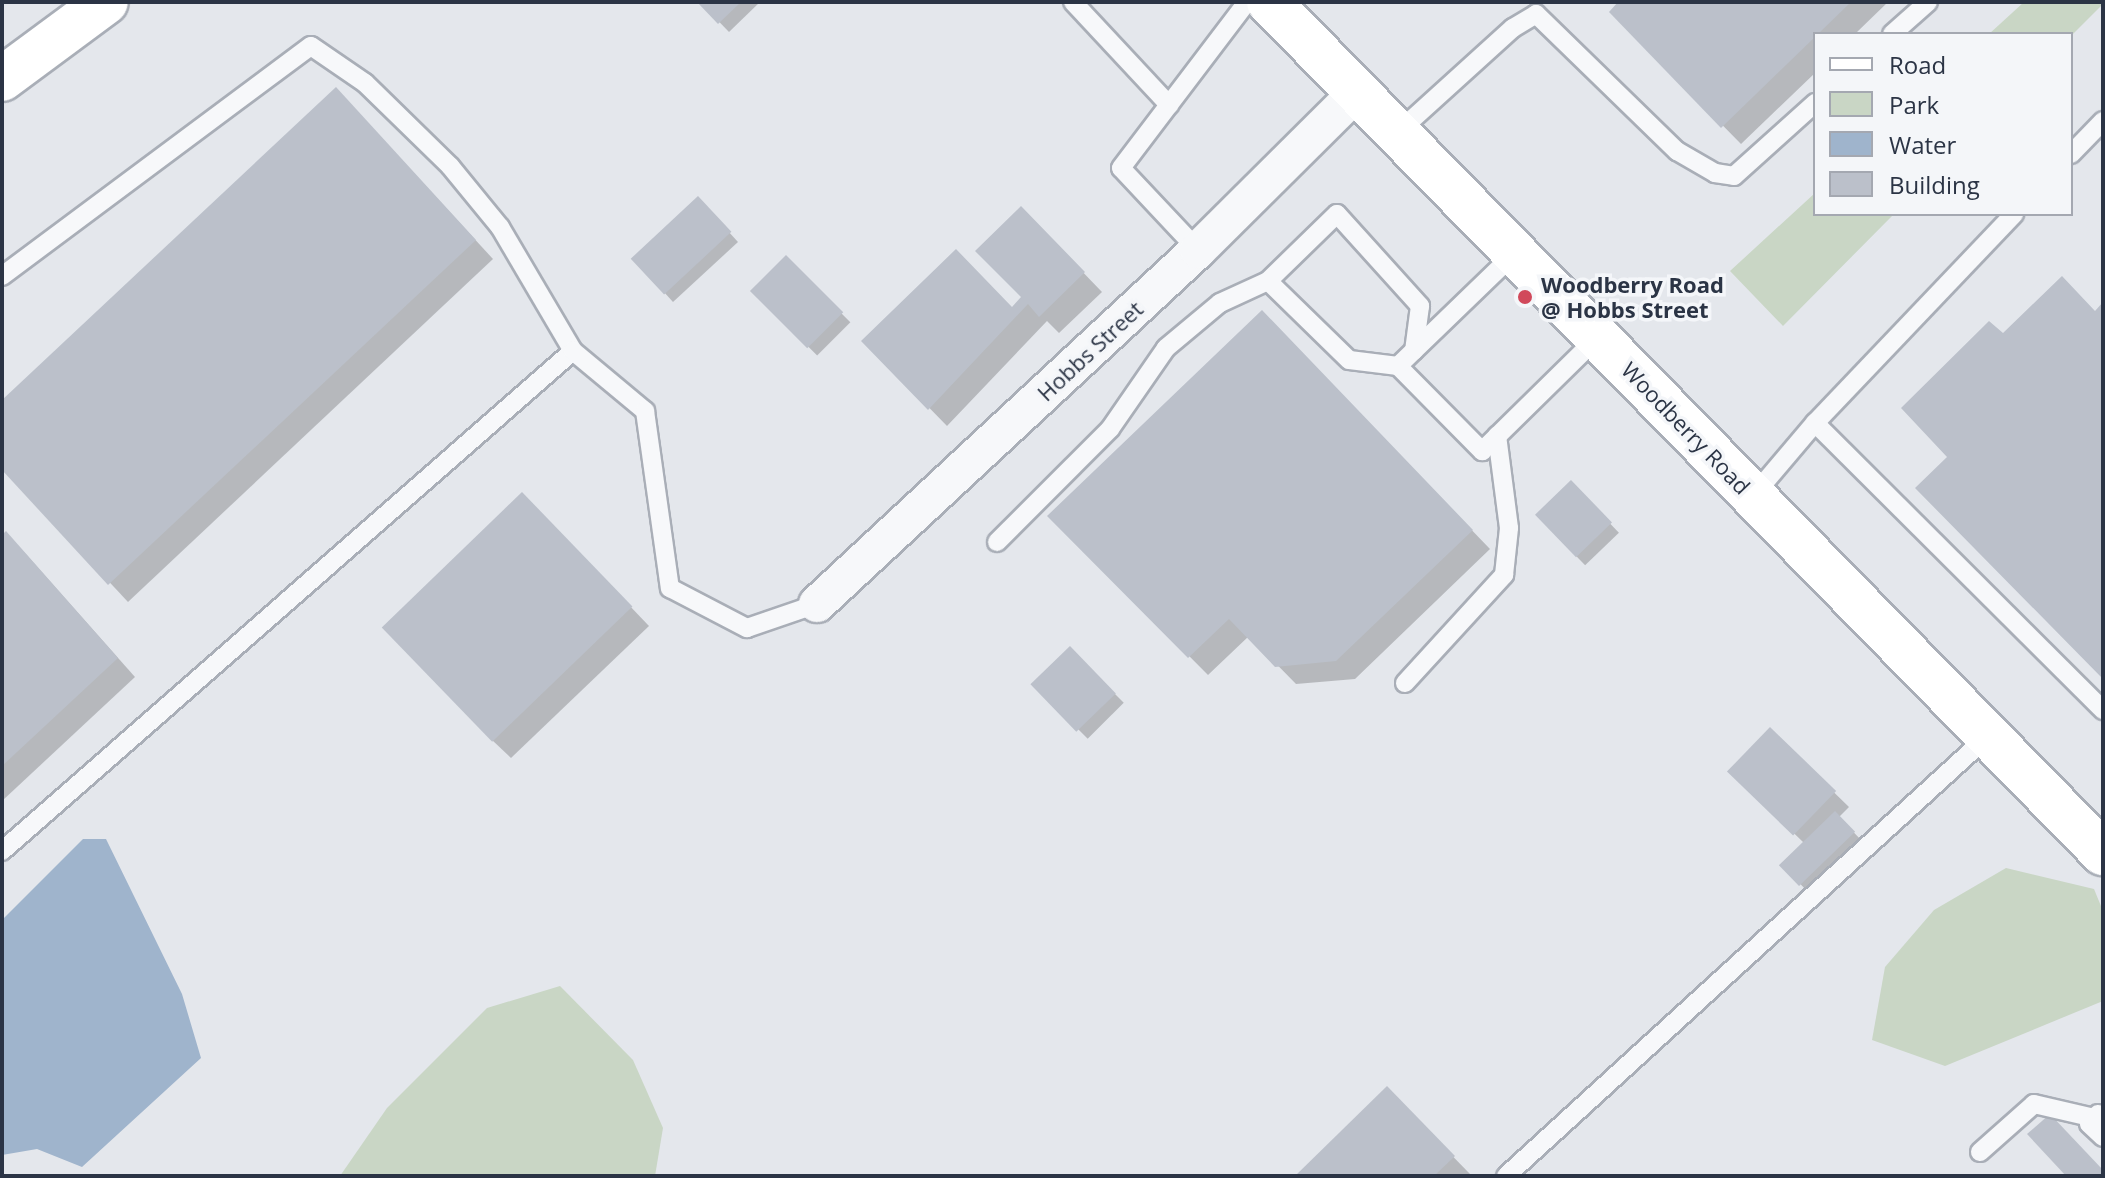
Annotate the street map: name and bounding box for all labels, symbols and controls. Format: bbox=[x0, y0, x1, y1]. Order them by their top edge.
legend bbox=[1813, 32, 2073, 216]
text: Road bbox=[1889, 48, 1946, 81]
text: Park bbox=[1889, 88, 1939, 121]
text: Water bbox=[1889, 128, 1956, 161]
text: Building bbox=[1889, 168, 1980, 201]
place label: Woodberry Road @ Hobbs Street bbox=[1541, 271, 1724, 322]
marker: Woodberry Road @ Hobbs Street bbox=[1516, 288, 1534, 306]
street label: Hobbs Street bbox=[1032, 296, 1148, 406]
street label: Woodberry Road bbox=[1616, 357, 1756, 499]

